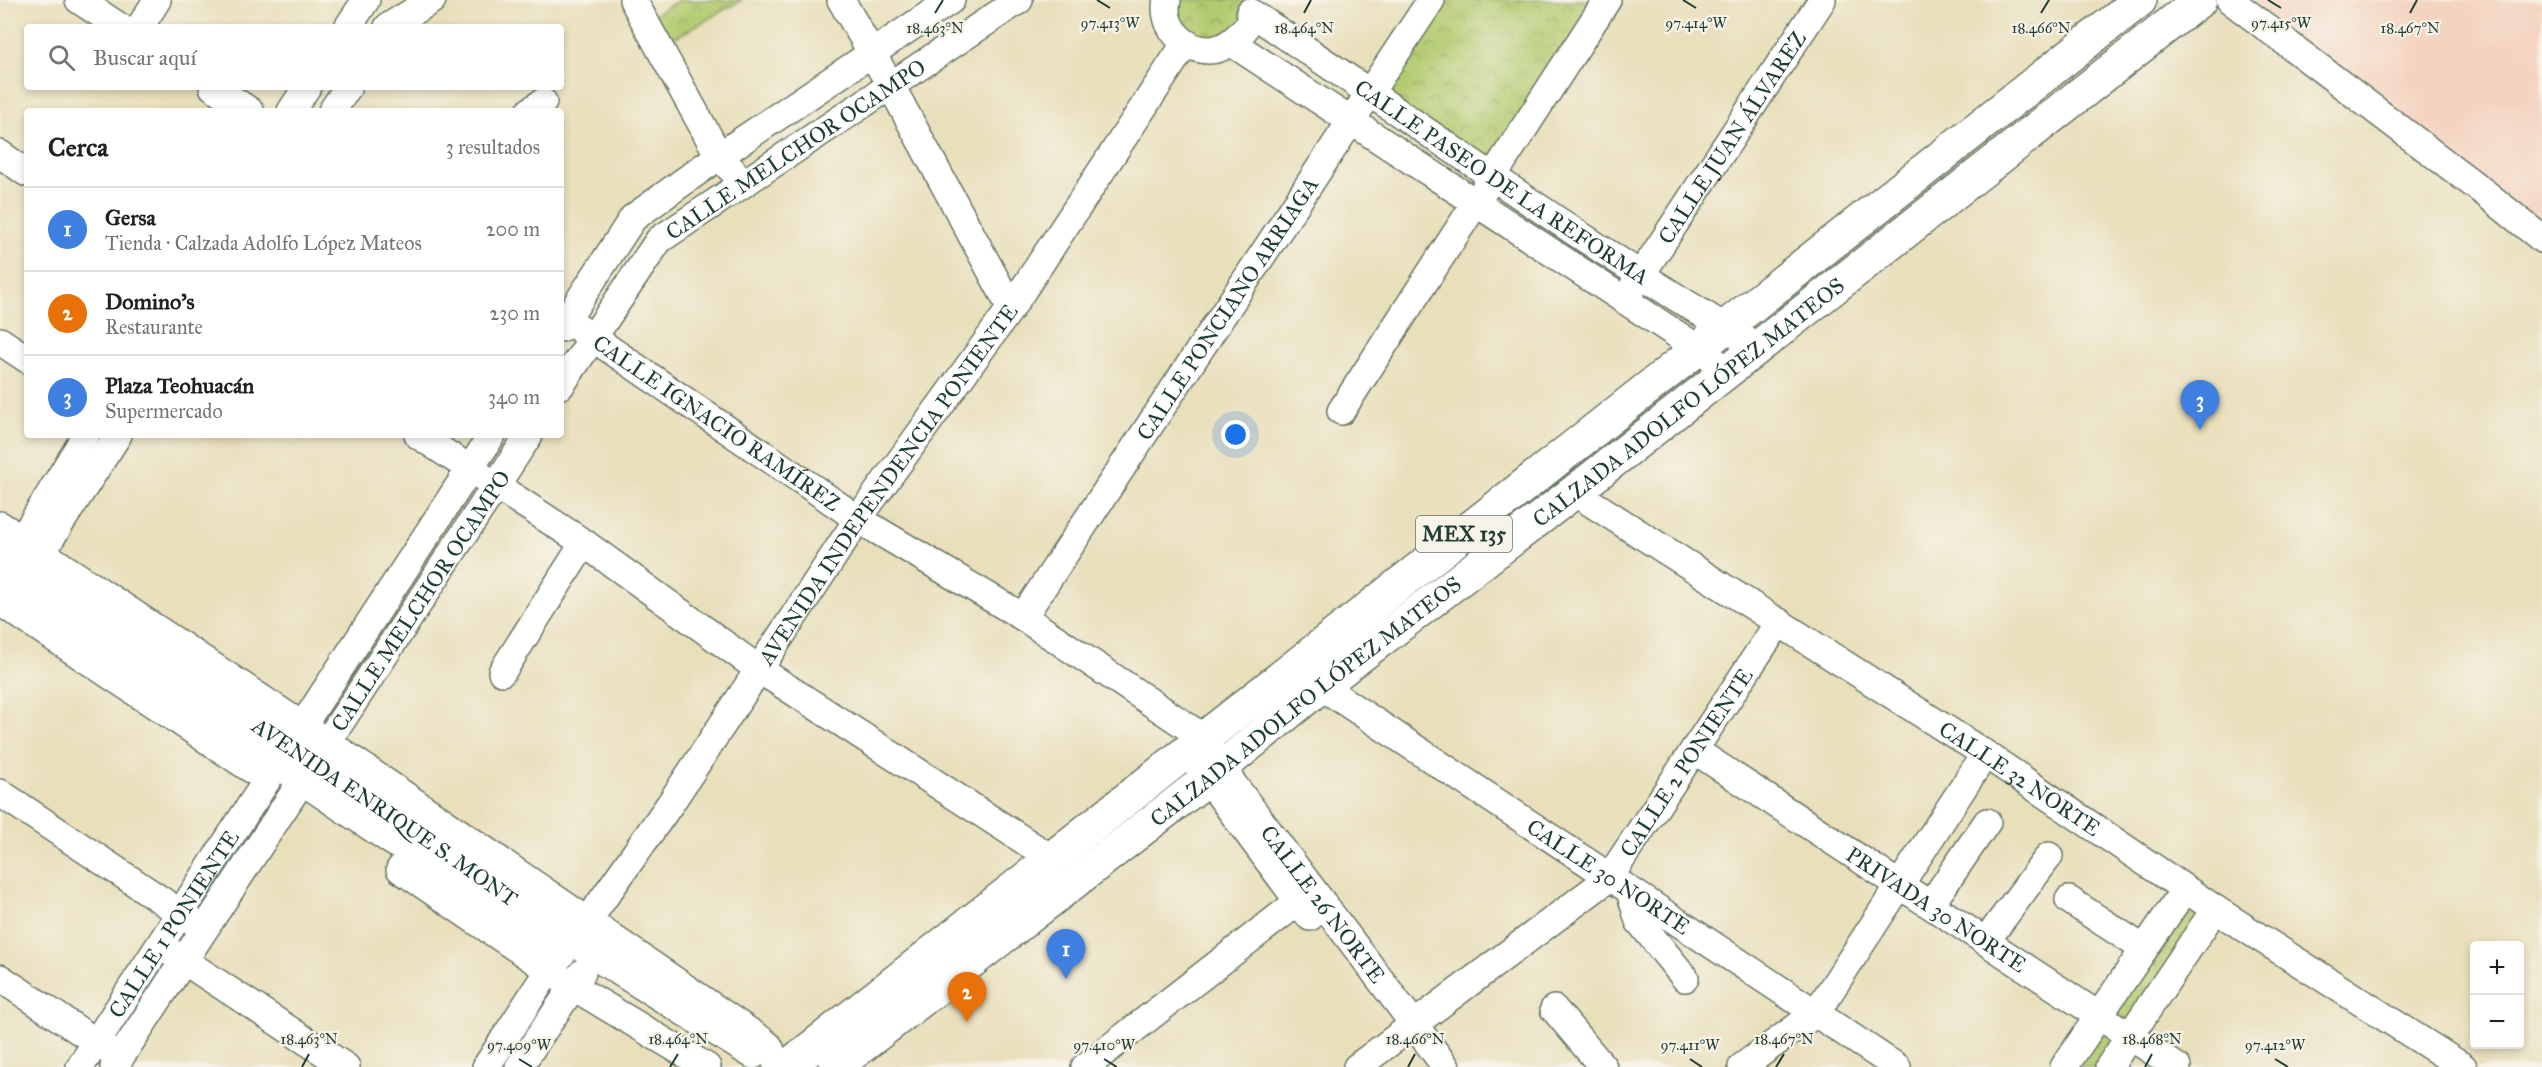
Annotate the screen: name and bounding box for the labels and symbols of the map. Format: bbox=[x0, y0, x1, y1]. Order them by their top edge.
text: 97.413°W bbox=[1080, 14, 1140, 32]
text: 97.414°W bbox=[1665, 14, 1727, 32]
text: 97.415°W bbox=[2251, 14, 2312, 32]
text: 18.463°N bbox=[906, 19, 964, 37]
text: 18.464°N bbox=[1274, 19, 1334, 37]
text: 18.466°N bbox=[2011, 19, 2071, 37]
text: 18.467°N bbox=[2380, 19, 2440, 37]
street label: CALLE JUAN ÁLVAREZ bbox=[1652, 26, 1812, 249]
street label: CALLE MELCHOR OCAMPO bbox=[661, 53, 931, 246]
street label: CALLE PASEO DE LA REFORMA bbox=[1350, 74, 1654, 291]
street label: CALLE PONCIANO ARRIAGA bbox=[1131, 172, 1324, 445]
street label: CALZADA ADOLFO LÓPEZ MATEOS bbox=[1527, 272, 1850, 533]
street label: AVENIDA INDEPENDENCIA PONIENTE bbox=[752, 298, 1024, 671]
street label: CALLE IGNACIO RAMÍREZ bbox=[588, 329, 846, 517]
pin: 3 bbox=[2180, 380, 2220, 430]
your location bbox=[1221, 420, 1250, 449]
street label: CALLE MELCHOR OCAMPO bbox=[325, 465, 516, 736]
road number: MEX 135 bbox=[1416, 516, 1512, 552]
street label: CALZADA ADOLFO LÓPEZ MATEOS bbox=[1145, 570, 1467, 832]
street label: CALLE 2 PONIENTE bbox=[1614, 663, 1759, 862]
street label: AVENIDA ENRIQUE S. MONT bbox=[246, 711, 523, 912]
street label: CALLE 32 NORTE bbox=[1934, 715, 2106, 842]
street label: CALLE 30 NORTE bbox=[1522, 813, 1695, 941]
street label: CALLE 26 NORTE bbox=[1255, 820, 1391, 989]
street label: CALLE 1 PONIENTE bbox=[103, 825, 245, 1023]
street label: PRIVADA 30 NORTE bbox=[1841, 841, 2032, 979]
pin: 1 bbox=[1046, 930, 1086, 979]
pin: 2 bbox=[948, 972, 986, 1022]
text: 18.463°N bbox=[280, 1030, 338, 1048]
text: 18.464°N bbox=[648, 1030, 708, 1048]
text: 18.466°N bbox=[1385, 1030, 1445, 1048]
text: 18.467°N bbox=[1754, 1030, 1814, 1048]
text: 18.468°N bbox=[2122, 1030, 2182, 1048]
text: 97.409°W bbox=[487, 1036, 552, 1054]
text: 97.410°W bbox=[1073, 1036, 1136, 1054]
text: 97.411°W bbox=[1660, 1036, 1720, 1054]
text: 97.412°W bbox=[2245, 1036, 2306, 1054]

